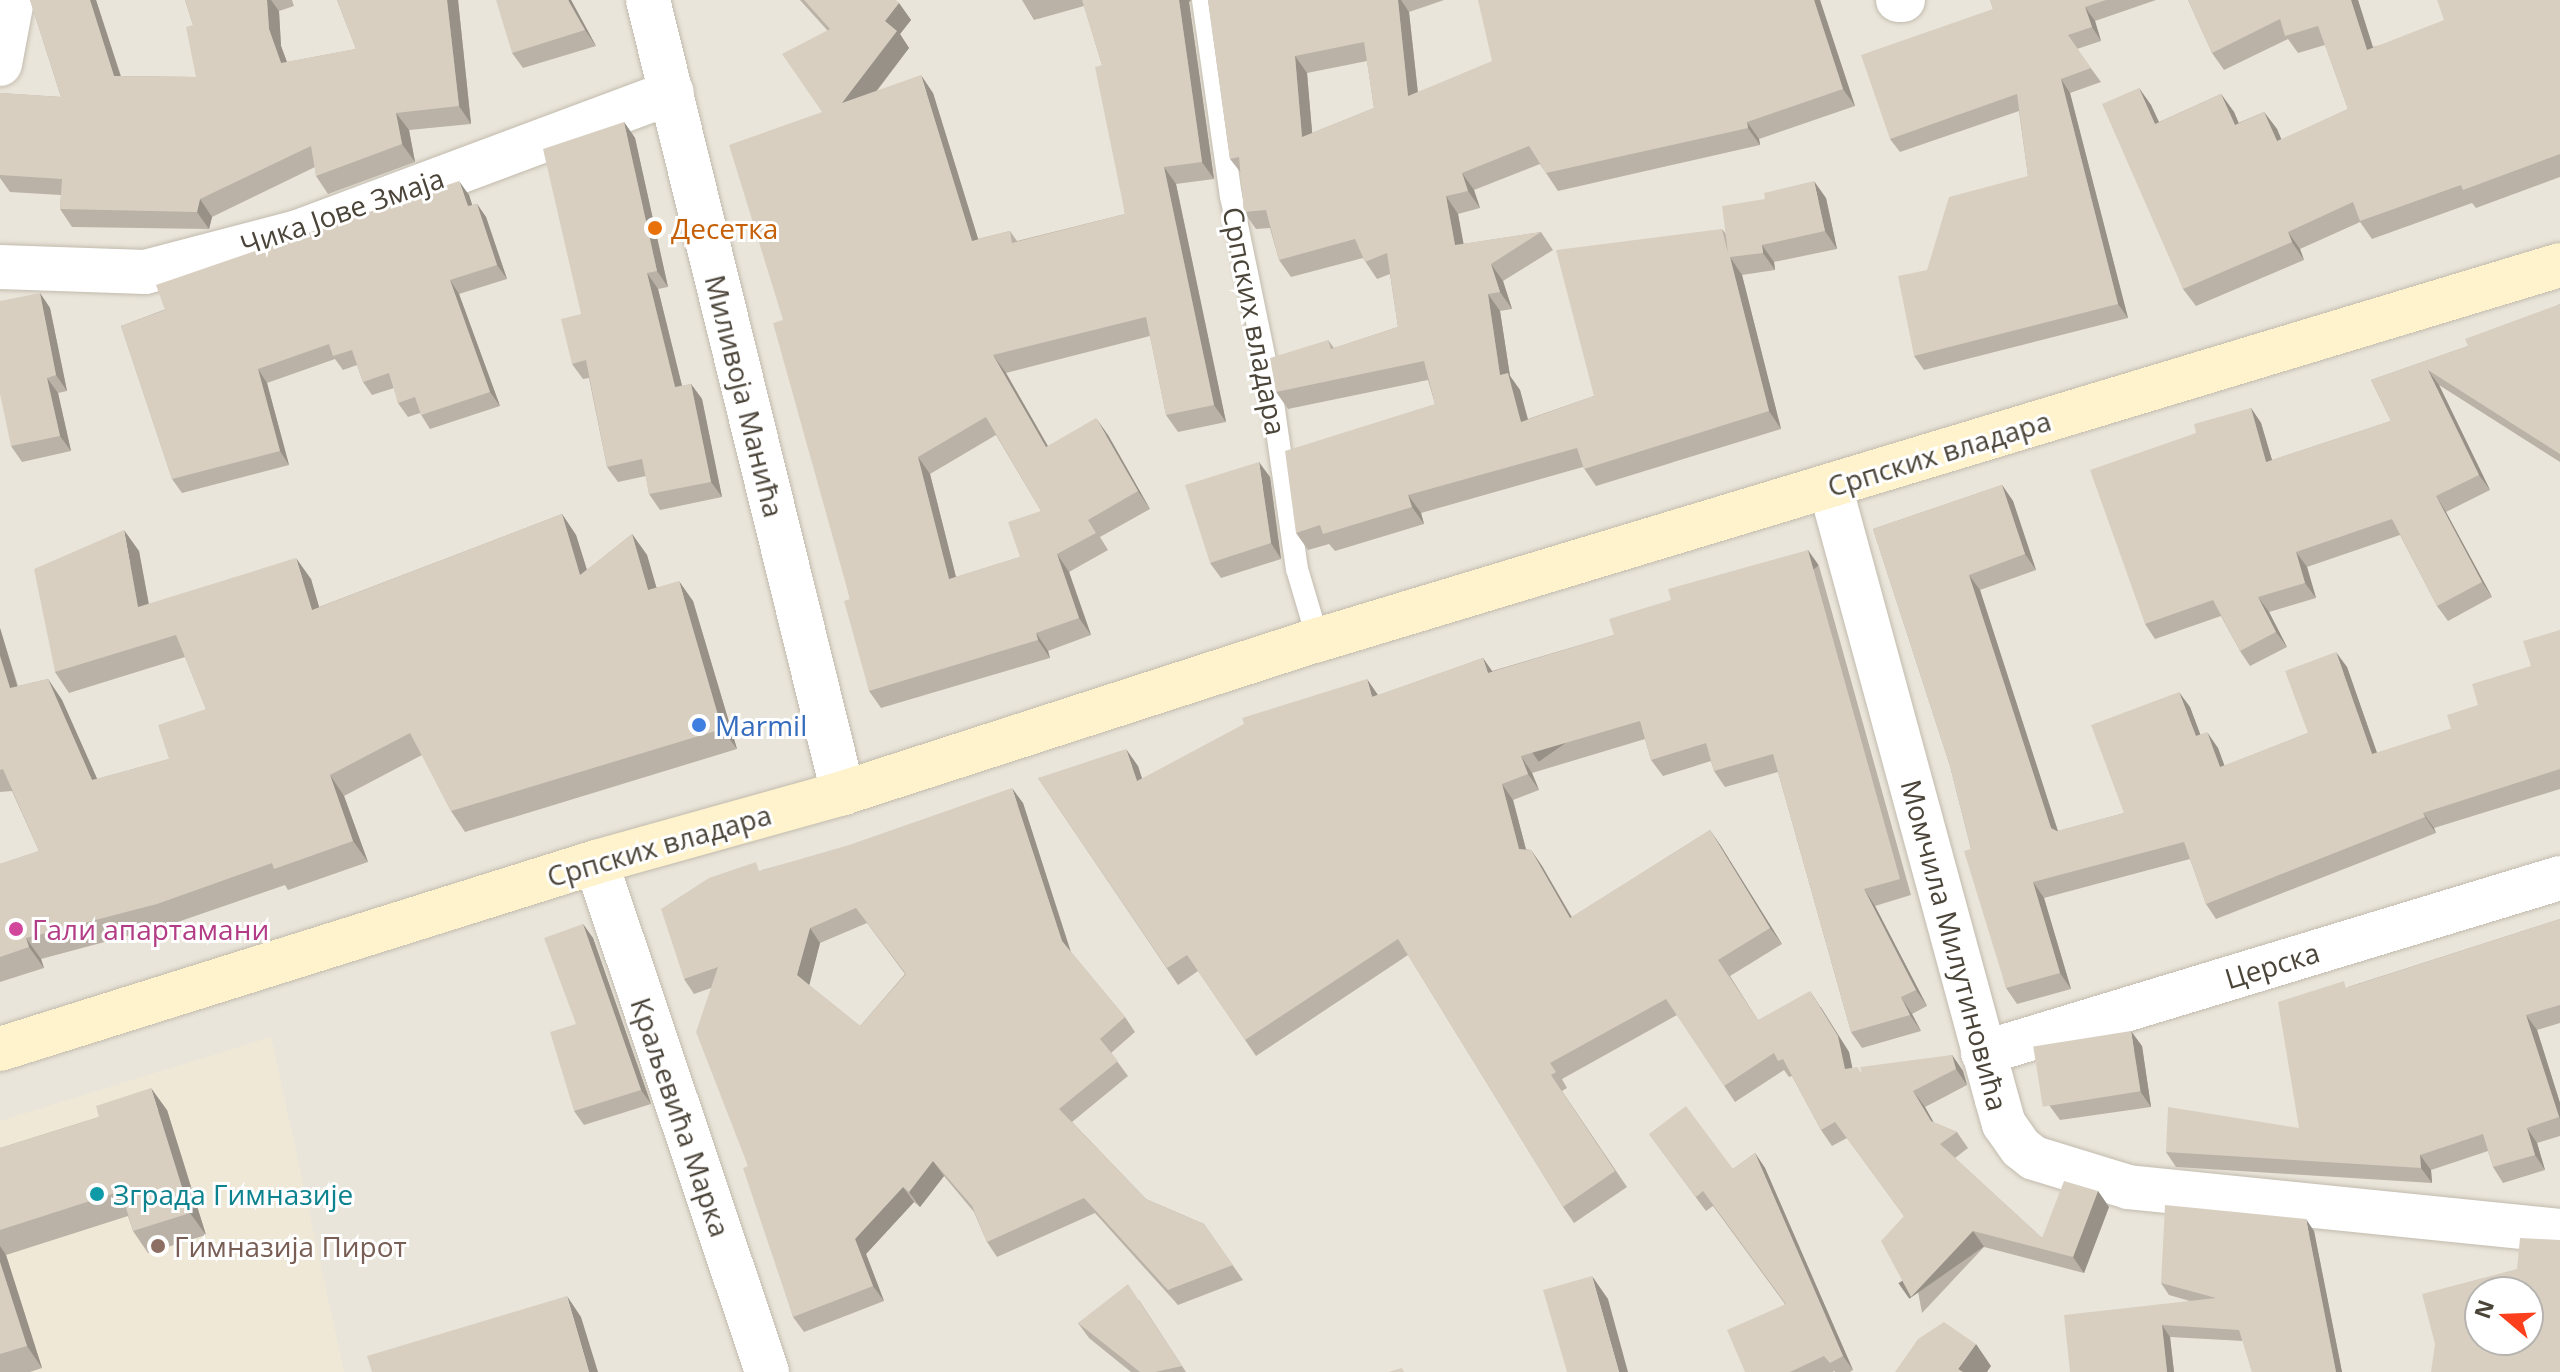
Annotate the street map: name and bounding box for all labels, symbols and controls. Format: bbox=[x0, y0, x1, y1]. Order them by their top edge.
street label: Чика Јове Змаја bbox=[236, 160, 448, 262]
street label: Српских владара bbox=[1216, 204, 1294, 438]
place label: Десетка bbox=[671, 211, 778, 245]
marker: Десетка bbox=[646, 219, 664, 237]
street label: Миливоја Манића bbox=[699, 271, 791, 521]
street label: Српских владара bbox=[1823, 403, 2055, 503]
place label: Marmil bbox=[715, 708, 807, 742]
marker: Marmil bbox=[690, 716, 708, 734]
street label: Момчила Милутиновића bbox=[1895, 776, 2015, 1114]
street label: Српских владара bbox=[543, 797, 775, 893]
place label: Гали апартамани bbox=[32, 912, 269, 946]
marker: Гали апартамани bbox=[7, 920, 25, 938]
street label: Церска bbox=[2221, 935, 2323, 995]
street label: Краљевића Марка bbox=[624, 993, 738, 1241]
place label: Зграда Гимназије bbox=[113, 1177, 353, 1211]
marker: Зграда Гимназије bbox=[88, 1185, 106, 1203]
place label: Гимназија Пирот bbox=[174, 1229, 407, 1263]
marker: Гимназија Пирот bbox=[149, 1237, 167, 1255]
north arrow bbox=[2464, 1276, 2544, 1356]
text: N bbox=[2466, 1296, 2500, 1322]

